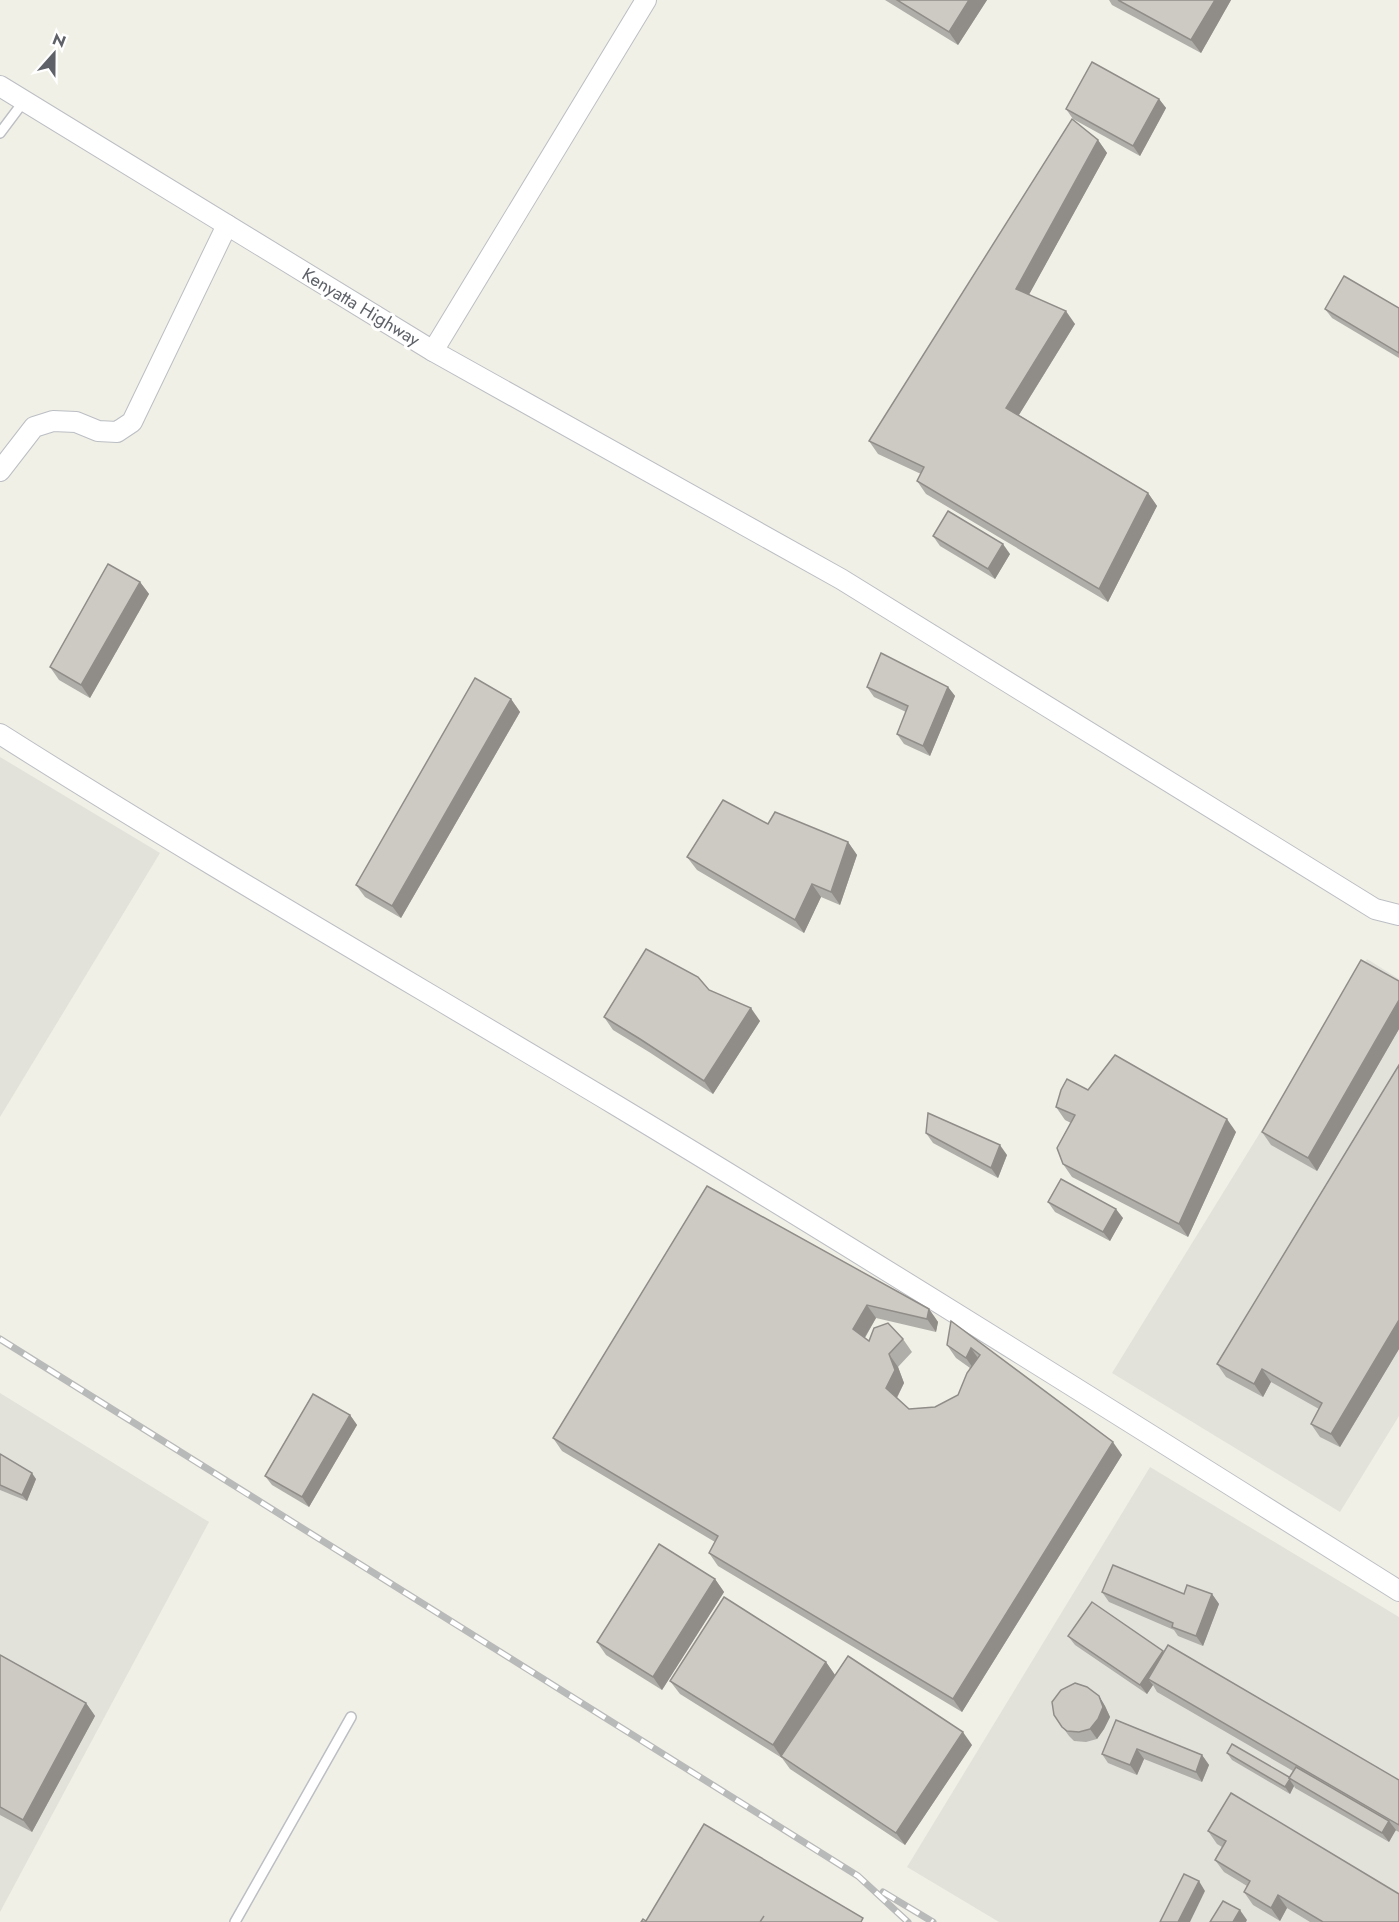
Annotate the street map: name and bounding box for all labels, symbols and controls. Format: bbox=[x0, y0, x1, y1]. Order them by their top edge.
north arrow bbox=[24, 24, 84, 84]
text: N bbox=[49, 27, 69, 53]
street label: Kenyatta Highway bbox=[297, 261, 425, 353]

